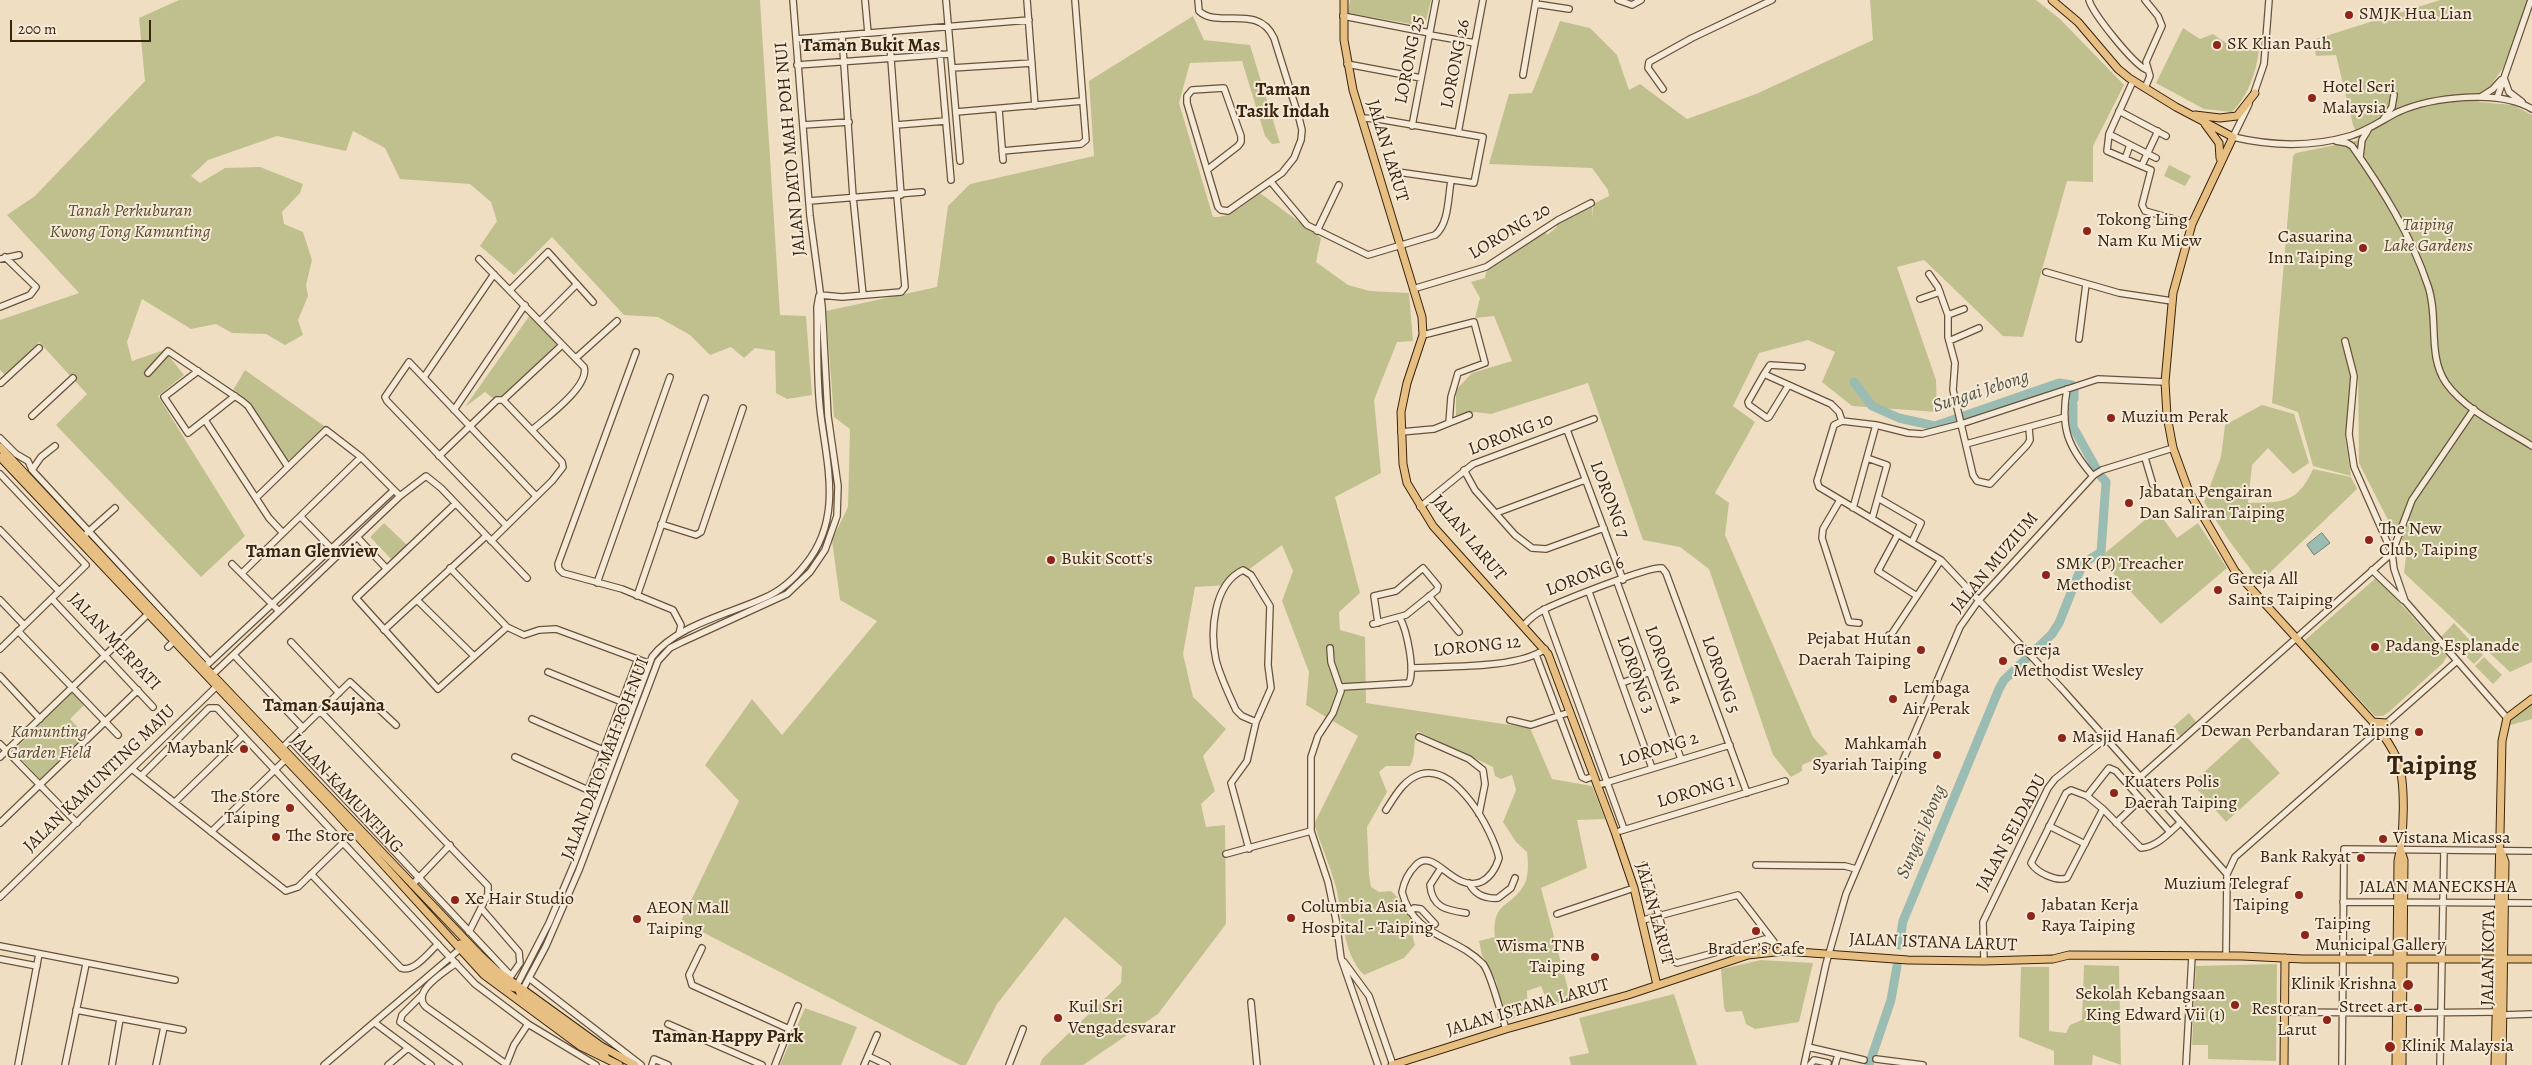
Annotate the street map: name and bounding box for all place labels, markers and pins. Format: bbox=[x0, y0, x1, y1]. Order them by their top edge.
place label: SMJK Hua Lian bbox=[2359, 4, 2472, 26]
marker: SMJK Hua Lian bbox=[2343, 9, 2355, 21]
place label: SK Klian Pauh bbox=[2227, 34, 2331, 56]
marker: SK Klian Pauh bbox=[2211, 39, 2223, 51]
place label: Hotel Seri Malaysia bbox=[2322, 77, 2395, 120]
marker: Hotel Seri Malaysia bbox=[2306, 92, 2318, 104]
place label: Tokong Ling Nam Ku Miew bbox=[2097, 210, 2202, 252]
marker: Tokong Ling Nam Ku Miew bbox=[2081, 225, 2093, 237]
place label: Casuarina Inn Taiping bbox=[2268, 227, 2353, 270]
marker: Casuarina Inn Taiping bbox=[2357, 242, 2369, 254]
place label: Muzium Perak bbox=[2121, 407, 2228, 429]
marker: Muzium Perak bbox=[2105, 412, 2117, 424]
place label: Jabatan Pengairan Dan Saliran Taiping bbox=[2139, 482, 2285, 524]
marker: Jabatan Pengairan Dan Saliran Taiping bbox=[2123, 497, 2135, 509]
place label: The New Club, Taiping bbox=[2379, 519, 2478, 562]
marker: The New Club, Taiping bbox=[2363, 534, 2375, 546]
place label: Bukit Scott's bbox=[1061, 549, 1153, 571]
marker: Bukit Scott's bbox=[1045, 554, 1057, 566]
place label: SMK (P) Treacher Methodist bbox=[2056, 554, 2184, 596]
marker: SMK (P) Treacher Methodist bbox=[2040, 569, 2052, 581]
place label: Gereja All Saints Taiping bbox=[2228, 569, 2333, 612]
marker: Gereja All Saints Taiping bbox=[2212, 584, 2224, 596]
place label: Pejabat Hutan Daerah Taiping bbox=[1798, 629, 1911, 672]
place label: Padang Esplanade bbox=[2385, 636, 2520, 658]
place label: Gereja Methodist Wesley bbox=[2013, 640, 2143, 682]
marker: Padang Esplanade bbox=[2369, 641, 2381, 653]
marker: Pejabat Hutan Daerah Taiping bbox=[1915, 644, 1927, 656]
marker: Gereja Methodist Wesley bbox=[1997, 655, 2009, 667]
place label: Lembaga Air Perak bbox=[1903, 678, 1970, 721]
marker: Lembaga Air Perak bbox=[1887, 693, 1899, 705]
place label: Dewan Perbandaran Taiping bbox=[2200, 721, 2409, 743]
marker: Dewan Perbandaran Taiping bbox=[2413, 726, 2425, 738]
place label: Masjid Hanafi bbox=[2072, 727, 2176, 749]
marker: Masjid Hanafi bbox=[2056, 732, 2068, 744]
place label: Mahkamah Syariah Taiping bbox=[1812, 734, 1927, 776]
place label: Maybank bbox=[167, 738, 234, 760]
marker: Maybank bbox=[238, 743, 250, 755]
marker: Mahkamah Syariah Taiping bbox=[1931, 749, 1943, 761]
place label: Kuaters Polis Daerah Taiping bbox=[2124, 772, 2237, 814]
place label: The Store Taiping bbox=[211, 787, 280, 830]
marker: Kuaters Polis Daerah Taiping bbox=[2108, 787, 2120, 799]
marker: The Store Taiping bbox=[284, 802, 296, 814]
place label: The Store bbox=[286, 826, 355, 848]
place label: Vistana Micassa bbox=[2393, 828, 2511, 850]
marker: The Store bbox=[270, 831, 282, 843]
marker: Vistana Micassa bbox=[2377, 833, 2389, 845]
place label: Bank Rakyat bbox=[2259, 847, 2351, 869]
marker: Bank Rakyat bbox=[2355, 852, 2367, 864]
place label: Muzium Telegraf Taiping bbox=[2164, 874, 2289, 916]
place label: Xe Hair Studio bbox=[465, 889, 574, 911]
marker: Muzium Telegraf Taiping bbox=[2293, 889, 2305, 901]
marker: Xe Hair Studio bbox=[449, 894, 461, 906]
place label: Jabatan Kerja Raya Taiping bbox=[2041, 895, 2139, 938]
place label: Columbia Asia Hospital - Taiping bbox=[1301, 897, 1434, 940]
place label: AEON Mall Taiping bbox=[647, 898, 729, 941]
marker: Jabatan Kerja Raya Taiping bbox=[2025, 910, 2037, 922]
marker: Columbia Asia Hospital - Taiping bbox=[1285, 912, 1297, 924]
marker: AEON Mall Taiping bbox=[631, 913, 643, 925]
place label: Taiping Municipal Gallery bbox=[2315, 914, 2445, 956]
marker: Brader’s Cafe bbox=[1750, 925, 1762, 937]
marker: Taiping Municipal Gallery bbox=[2299, 929, 2311, 941]
place label: Wisma TNB Taiping bbox=[1496, 936, 1585, 979]
place label: Brader’s Cafe bbox=[1707, 939, 1805, 961]
marker: Wisma TNB Taiping bbox=[1589, 951, 1601, 963]
place label: Klinik Krishna bbox=[2290, 974, 2397, 996]
marker: Klinik Krishna bbox=[2401, 978, 2415, 992]
place label: Sekolah Kebangsaan King Edward Vii (1) bbox=[2075, 984, 2225, 1026]
place label: Kuil Sri Vengadesvarar bbox=[1068, 997, 1176, 1040]
place label: Street art bbox=[2339, 997, 2408, 1019]
marker: Sekolah Kebangsaan King Edward Vii (1) bbox=[2229, 999, 2241, 1011]
place label: Restoran Larut bbox=[2251, 999, 2317, 1042]
marker: Street art bbox=[2412, 1002, 2424, 1014]
marker: Kuil Sri Vengadesvarar bbox=[1052, 1012, 1064, 1024]
marker: Restoran Larut bbox=[2321, 1014, 2333, 1026]
place label: Klinik Malaysia bbox=[2401, 1036, 2514, 1058]
marker: Klinik Malaysia bbox=[2383, 1040, 2397, 1054]

